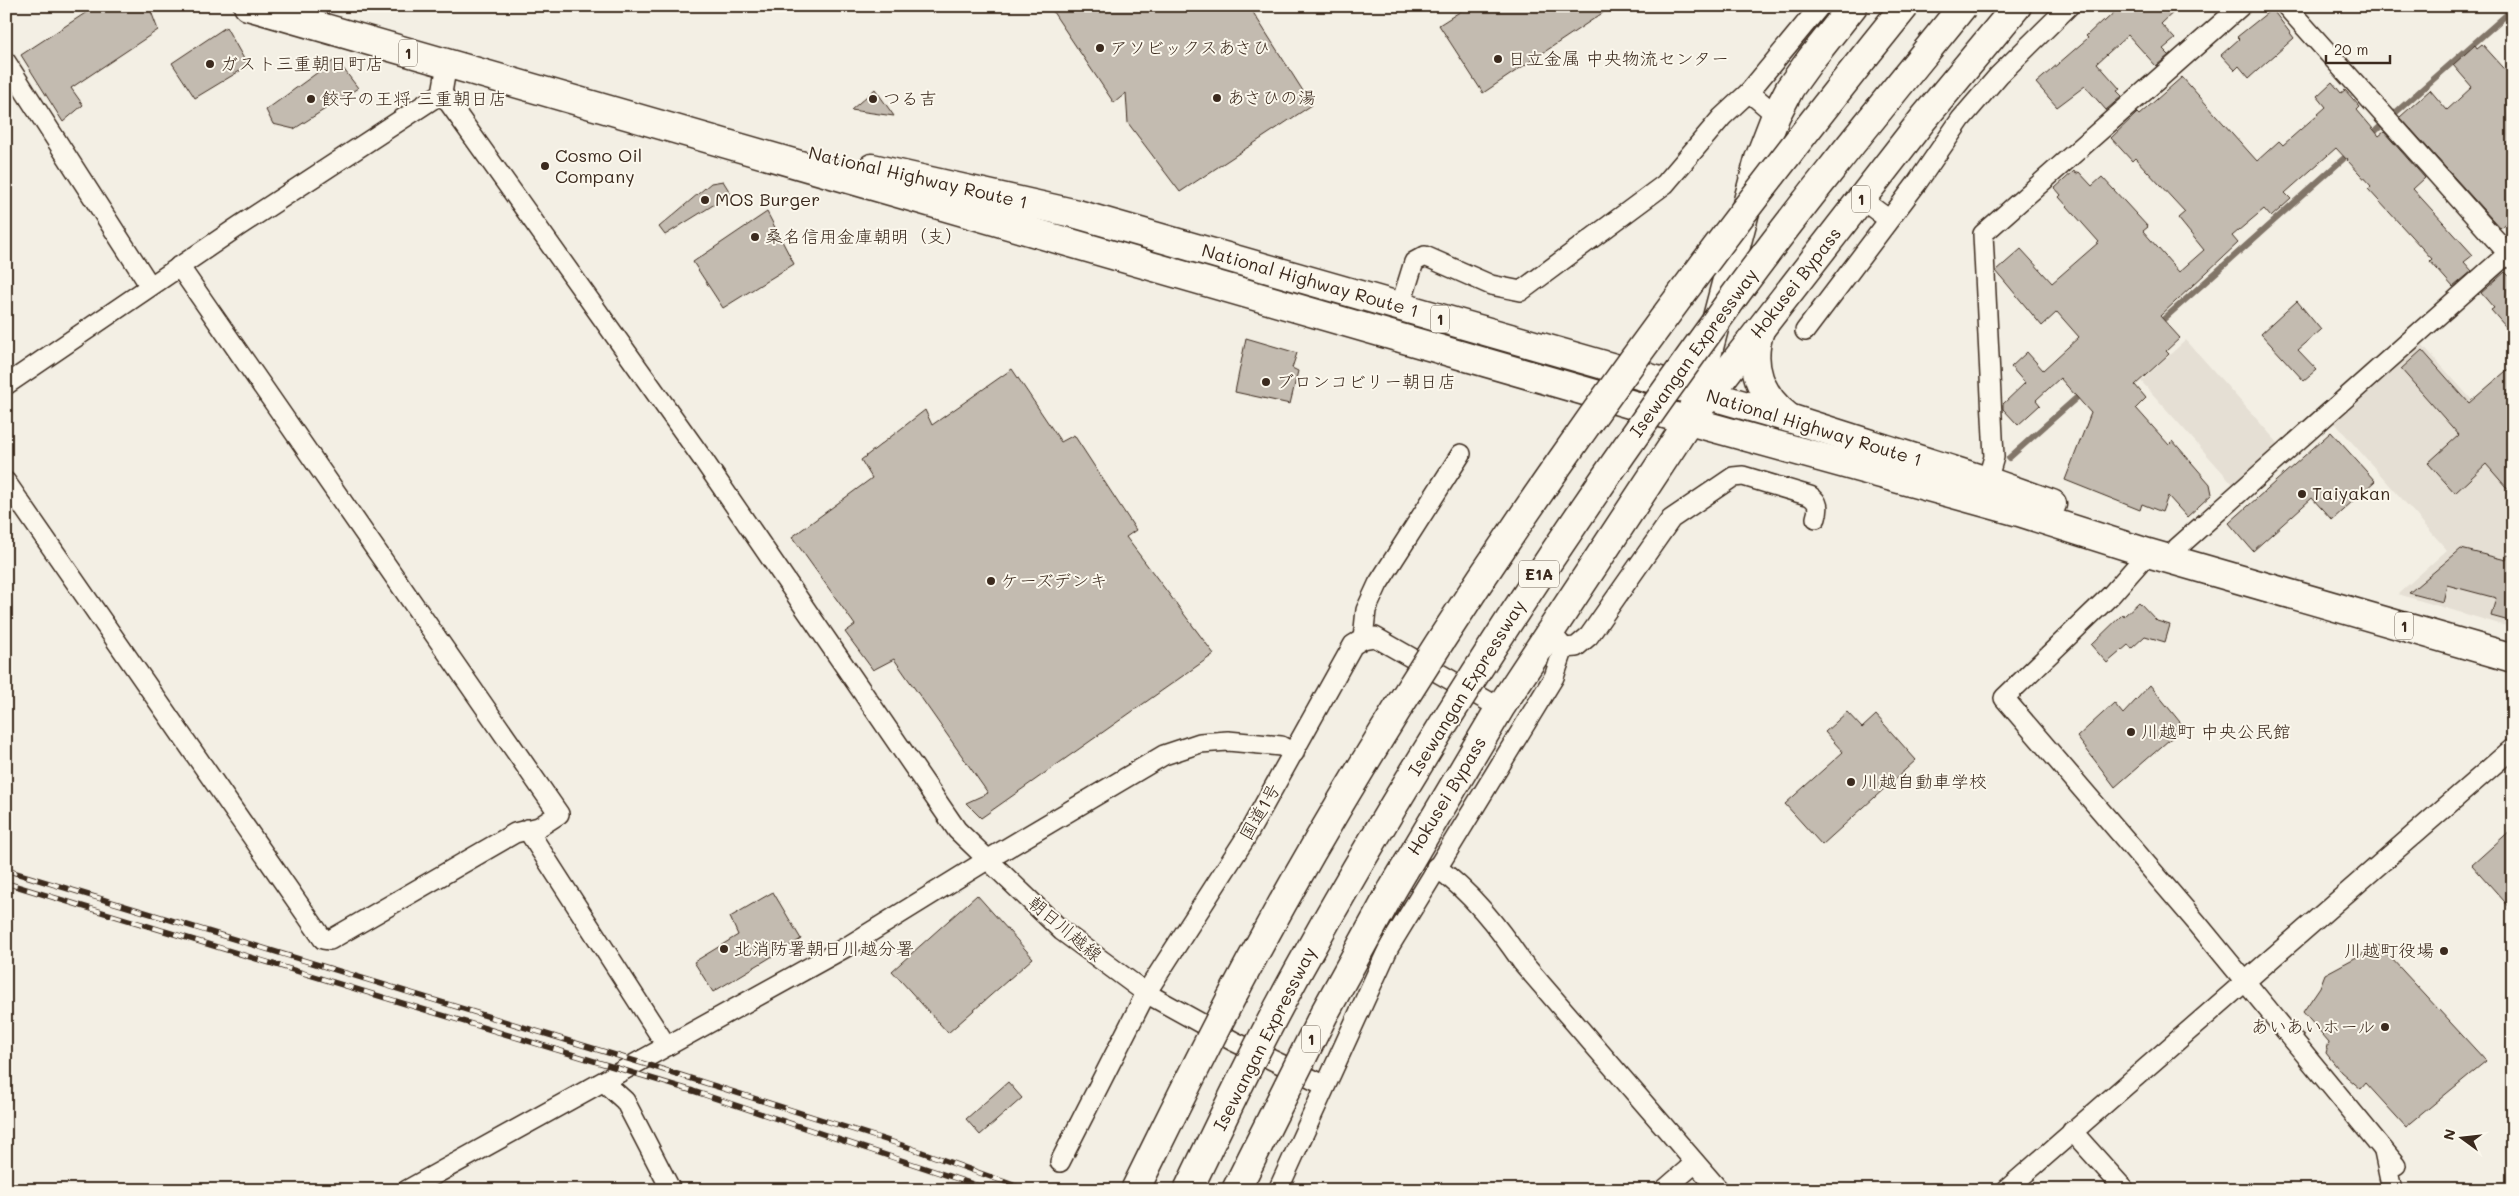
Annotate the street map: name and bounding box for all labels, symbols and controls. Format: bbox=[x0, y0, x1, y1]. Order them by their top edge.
scale bar bbox=[2326, 32, 2390, 64]
place label: アソビックスあさひ bbox=[1110, 35, 1271, 59]
text: 20 m bbox=[2334, 39, 2368, 59]
road number: 1 bbox=[399, 40, 417, 66]
marker: アソビックスあさひ bbox=[1094, 42, 1106, 54]
place label: 日立金属 中央物流センター bbox=[1508, 46, 1729, 70]
place label: ガスト三重朝日町店 bbox=[220, 51, 384, 75]
marker: 日立金属 中央物流センター bbox=[1492, 53, 1504, 65]
marker: ガスト三重朝日町店 bbox=[204, 58, 216, 70]
place label: あさひの湯 bbox=[1227, 85, 1316, 109]
place label: 餃子の王将 三重朝日店 bbox=[321, 86, 507, 110]
place label: つる吉 bbox=[883, 86, 937, 110]
marker: あさひの湯 bbox=[1211, 92, 1223, 104]
marker: 餃子の王将 三重朝日店 bbox=[305, 93, 317, 105]
marker: つる吉 bbox=[867, 93, 879, 105]
street label: National Highway Route 1 bbox=[806, 140, 1030, 214]
place label: Cosmo Oil Company bbox=[555, 143, 642, 188]
marker: Cosmo Oil Company bbox=[539, 160, 551, 172]
road number: 1 bbox=[1852, 185, 1870, 212]
place label: MOS Burger bbox=[715, 187, 820, 211]
marker: MOS Burger bbox=[699, 194, 711, 206]
street label: Hokusei Bypass bbox=[1744, 222, 1846, 343]
place label: 桑名信用金庫朝明（支） bbox=[765, 224, 963, 248]
marker: 桑名信用金庫朝明（支） bbox=[749, 231, 761, 243]
street label: National Highway Route 1 bbox=[1199, 238, 1421, 322]
street label: Isewangan Expressway bbox=[1624, 263, 1763, 442]
road number: 1 bbox=[1431, 306, 1449, 332]
place label: ブロンコビリー朝日店 bbox=[1276, 369, 1456, 393]
marker: ブロンコビリー朝日店 bbox=[1260, 376, 1272, 388]
street label: National Highway Route 1 bbox=[1704, 383, 1925, 471]
place label: Taiyakan bbox=[2312, 481, 2390, 505]
marker: Taiyakan bbox=[2296, 488, 2308, 500]
road number: E1A bbox=[1519, 560, 1559, 588]
place label: ケーズデンキ bbox=[1001, 568, 1108, 592]
marker: ケーズデンキ bbox=[985, 575, 997, 587]
street label: Isewangan Expressway bbox=[1402, 595, 1530, 780]
road number: 1 bbox=[2395, 612, 2413, 640]
place label: 川越町 中央公民館 bbox=[2141, 719, 2291, 743]
marker: 川越町 中央公民館 bbox=[2125, 726, 2137, 738]
street label: Hokusei Bypass bbox=[1401, 732, 1491, 859]
place label: 川越自動車学校 bbox=[1861, 769, 1987, 793]
marker: 川越自動車学校 bbox=[1845, 776, 1857, 788]
street label: 国道1号 bbox=[1233, 779, 1285, 844]
street label: 朝日川越線 bbox=[1023, 890, 1108, 966]
place label: 北消防署朝日川越分署 bbox=[734, 936, 914, 960]
place label: 川越町役場 bbox=[2344, 938, 2434, 962]
marker: 北消防署朝日川越分署 bbox=[718, 943, 730, 955]
street label: Isewangan Expressway bbox=[1207, 943, 1321, 1135]
marker: 川越町役場 bbox=[2438, 945, 2450, 957]
place label: あいあいホール bbox=[2251, 1014, 2375, 1038]
marker: あいあいホール bbox=[2379, 1021, 2391, 1033]
road number: 1 bbox=[1302, 1026, 1320, 1052]
north arrow bbox=[2436, 1114, 2486, 1164]
text: N bbox=[2438, 1127, 2460, 1142]

